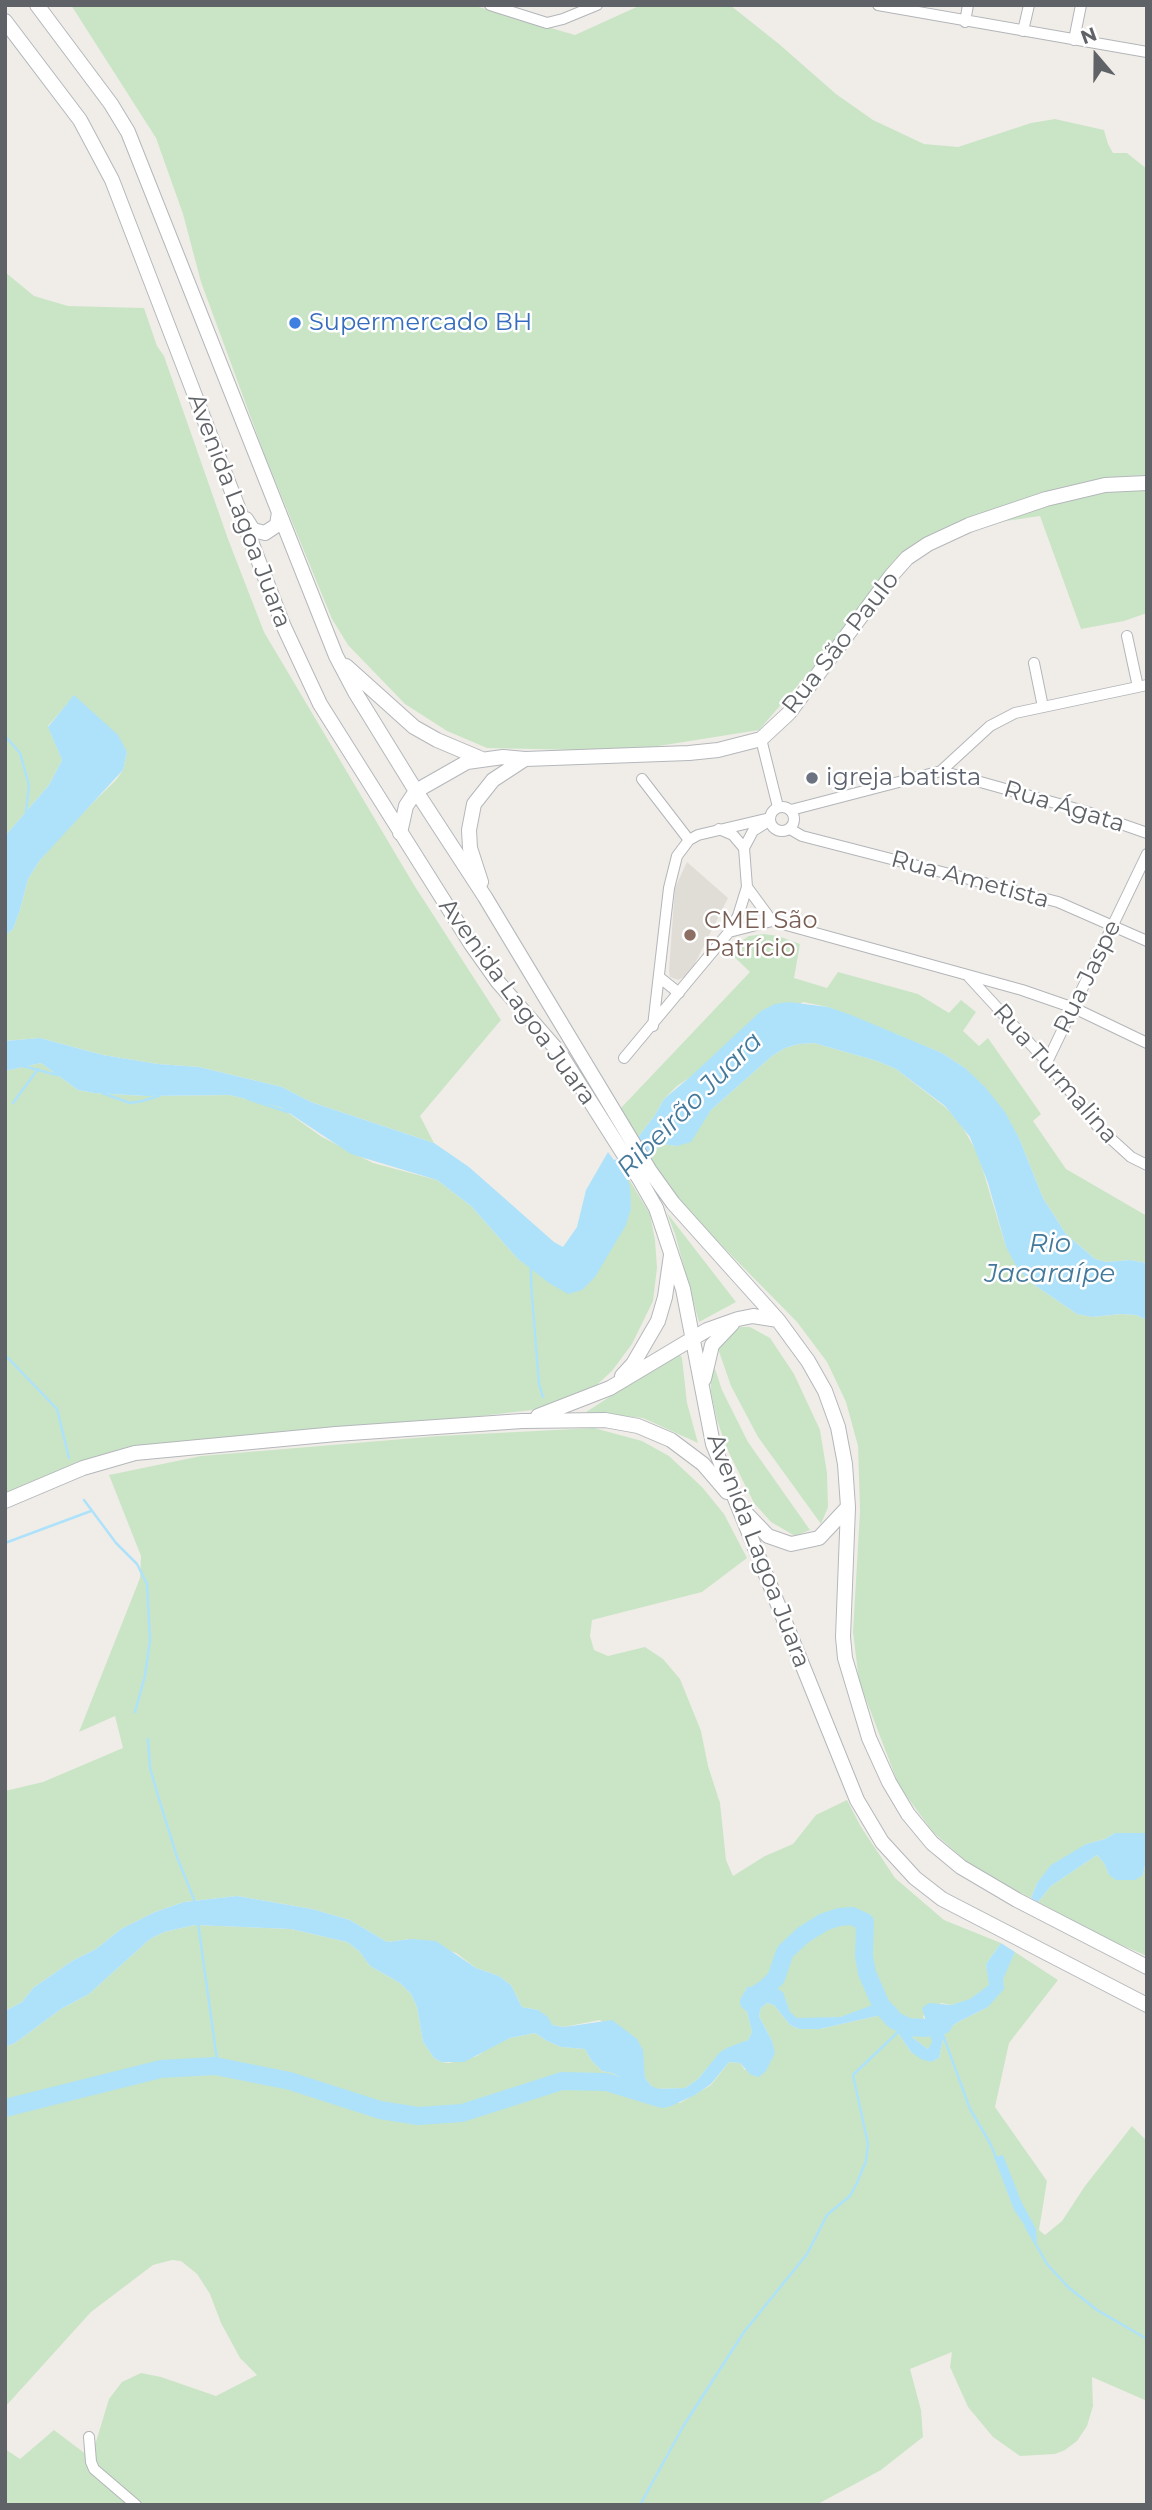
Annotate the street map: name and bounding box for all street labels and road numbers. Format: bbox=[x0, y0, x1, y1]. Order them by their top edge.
street label: Avenida Lagoa Juara bbox=[181, 390, 297, 632]
street label: Rua São Paulo bbox=[776, 566, 906, 720]
street label: Rua Ágata bbox=[1000, 775, 1128, 839]
street label: Rua Ametista bbox=[888, 845, 1052, 915]
street label: Avenida Lagoa Juara bbox=[432, 893, 602, 1111]
street label: Rua Jaspe bbox=[1048, 916, 1128, 1038]
street label: Rua Turmalina bbox=[986, 998, 1124, 1150]
street label: Avenida Lagoa Juara bbox=[700, 1430, 816, 1672]

